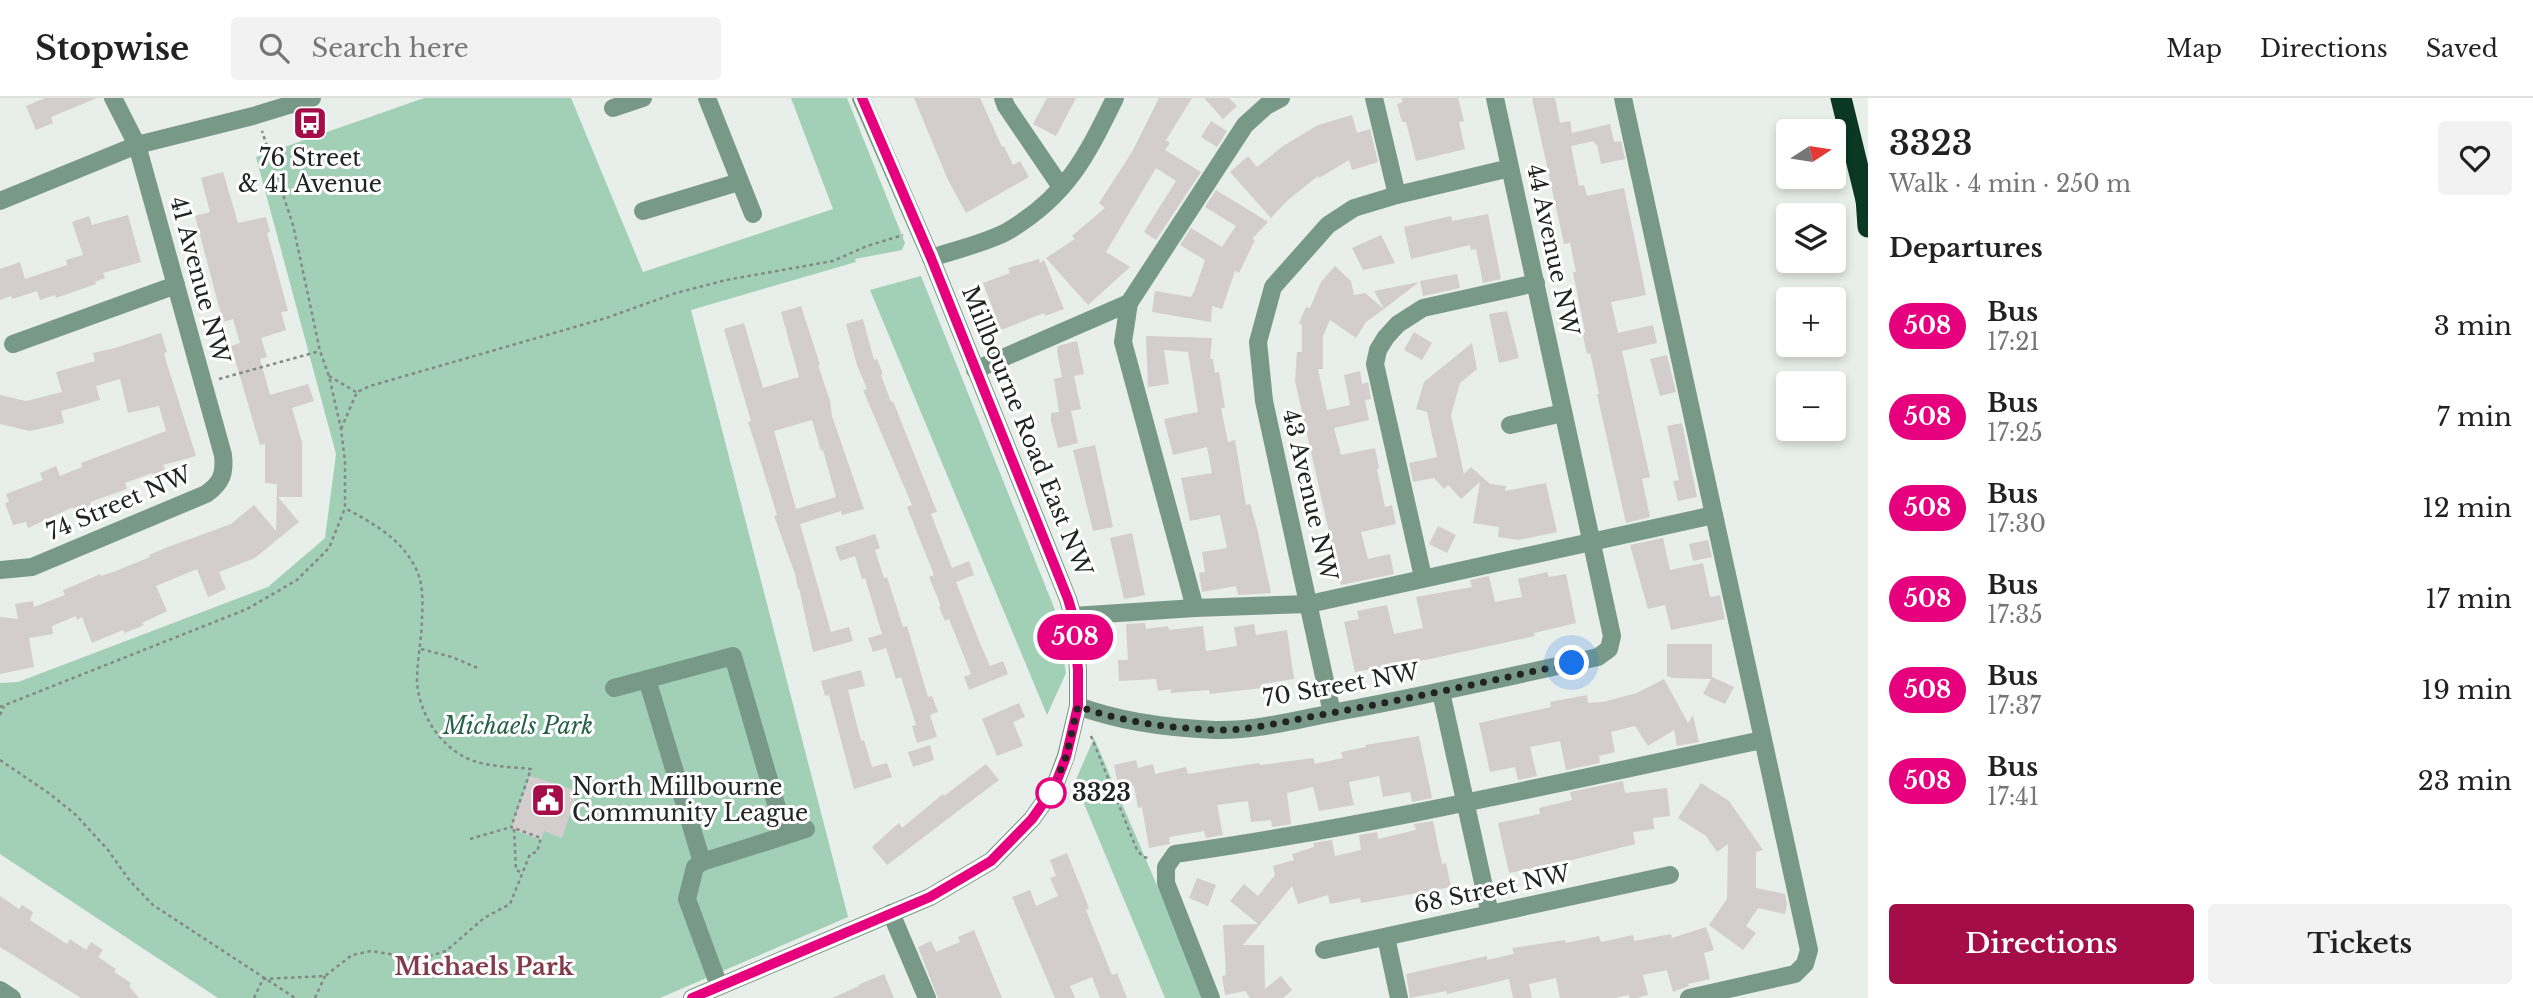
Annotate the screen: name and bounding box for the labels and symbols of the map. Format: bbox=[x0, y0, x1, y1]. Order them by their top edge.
bus stop icon: 76 Street & 41 Avenue bbox=[291, 104, 329, 142]
north arrow bbox=[1776, 119, 1846, 189]
place label: 76 Street & 41 Avenue bbox=[238, 144, 382, 198]
street label: 44 Avenue NW bbox=[1521, 162, 1585, 339]
street label: 41 Avenue NW bbox=[164, 194, 236, 367]
street label: Millbourne Road East NW bbox=[956, 282, 1099, 581]
street label: 43 Avenue NW bbox=[1277, 406, 1344, 584]
street label: 74 Street NW bbox=[42, 460, 197, 546]
line badge: 508 bbox=[1035, 614, 1115, 660]
your location bbox=[1554, 645, 1589, 680]
street label: 70 Street NW bbox=[1261, 657, 1422, 713]
park label: Michaels Park bbox=[442, 712, 593, 740]
place label: North Millbourne Community League bbox=[572, 773, 808, 827]
marker: 3323 bbox=[1036, 778, 1066, 808]
place label: 3323 bbox=[1072, 779, 1131, 807]
public building icon: North Millbourne Community League bbox=[529, 781, 567, 819]
street label: 68 Street NW bbox=[1411, 859, 1574, 919]
district label: Michaels Park bbox=[394, 952, 575, 981]

